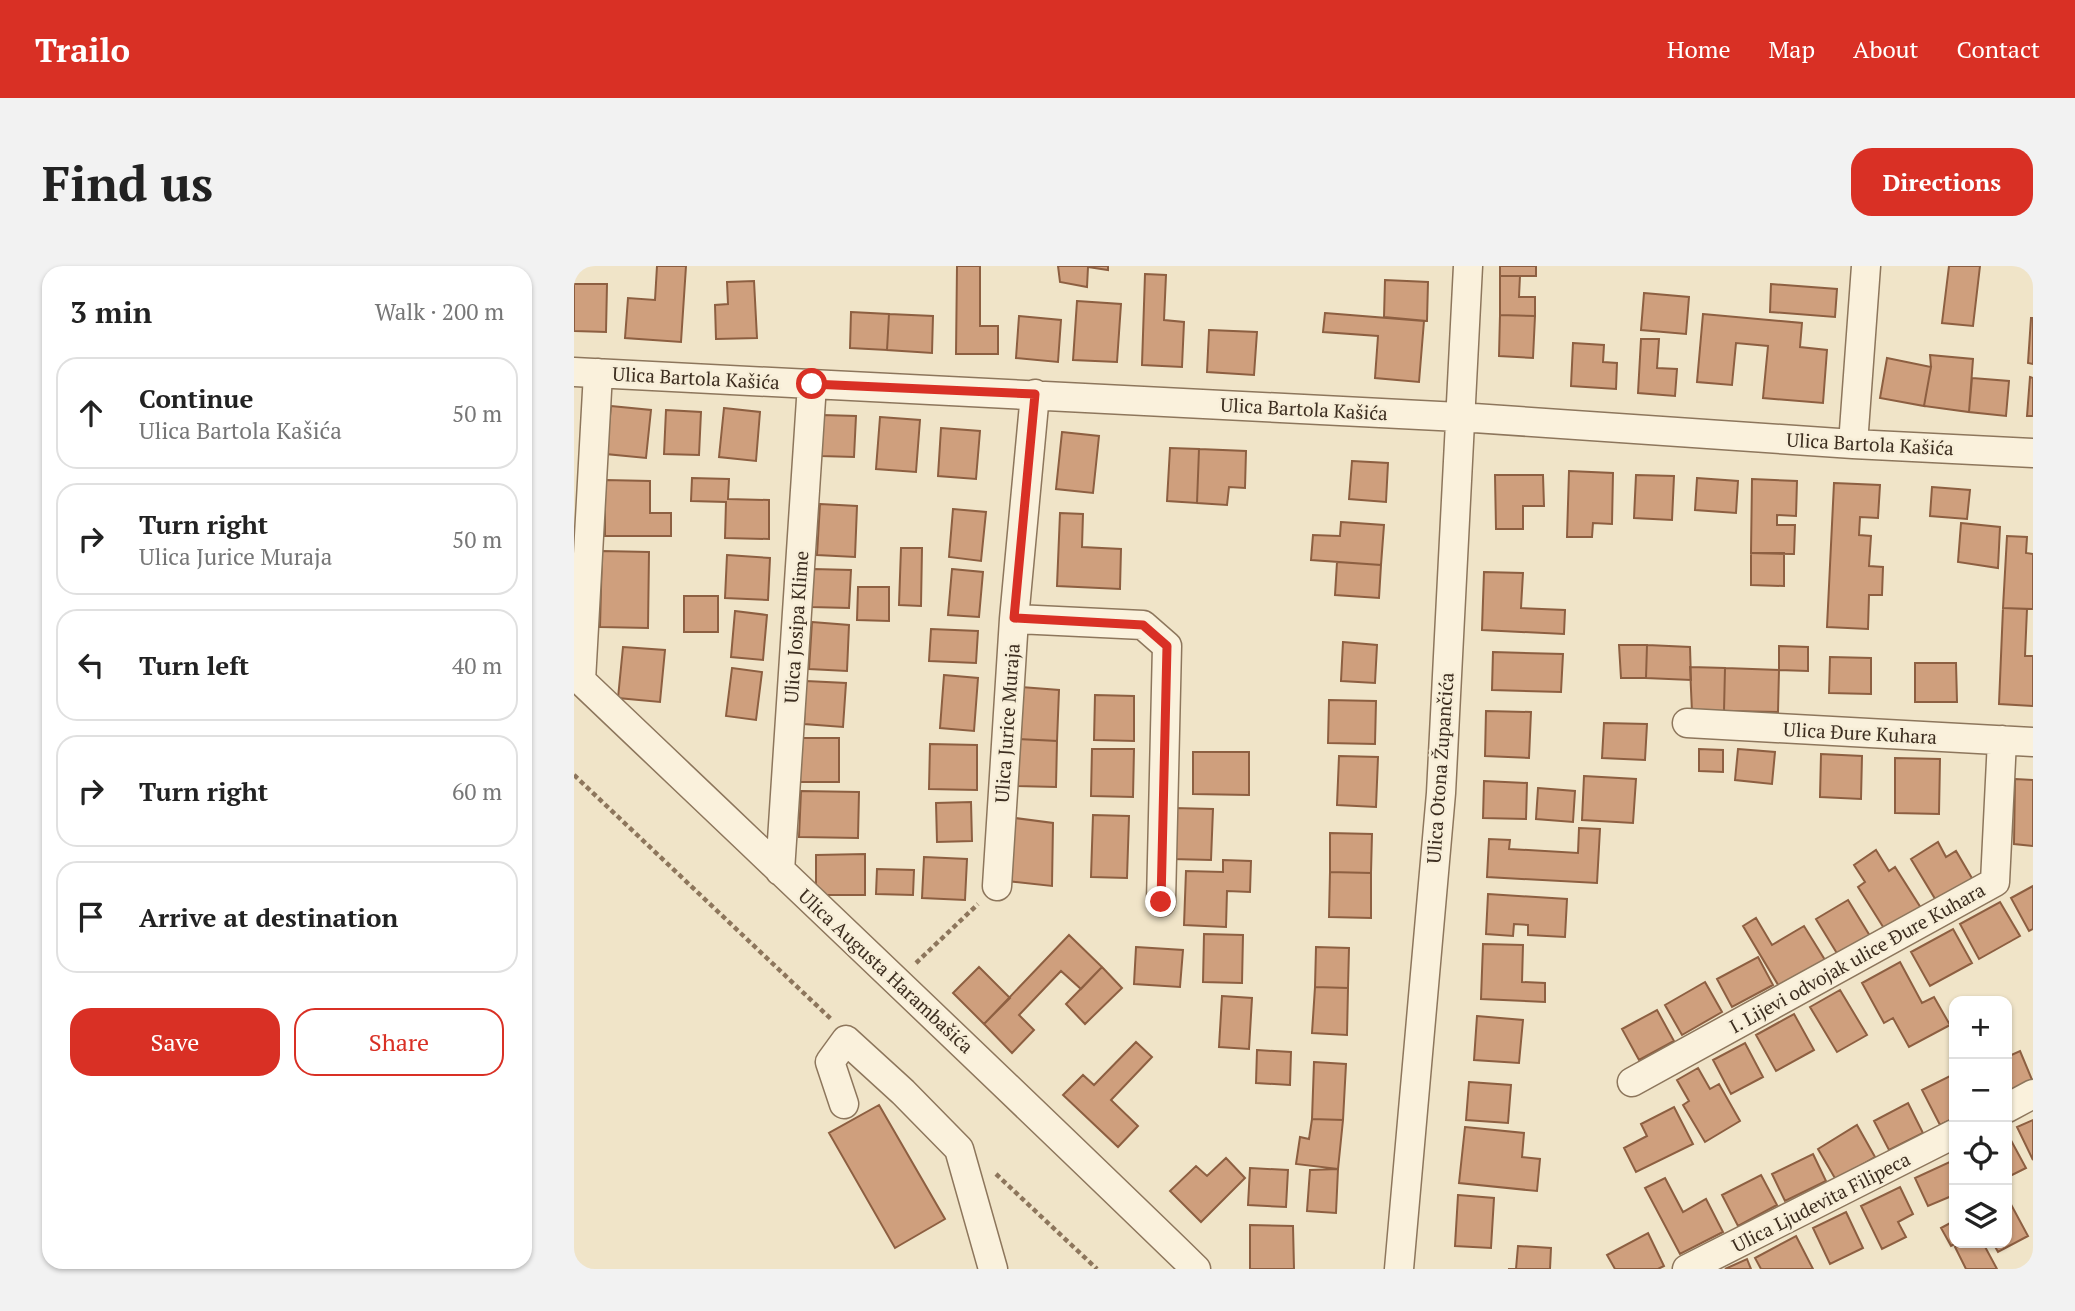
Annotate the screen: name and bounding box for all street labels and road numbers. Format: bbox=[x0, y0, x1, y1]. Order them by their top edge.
street label: Ulica Bartola Kašića bbox=[612, 361, 781, 394]
street label: Ulica Bartola Kašića bbox=[1220, 392, 1389, 425]
street label: Ulica Bartola Kašića bbox=[1786, 427, 1955, 460]
street label: Ulica Josipa Klime bbox=[778, 550, 813, 704]
street label: Ulica Jurice Muraja bbox=[988, 642, 1025, 803]
street label: Ulica Otona Župančića bbox=[1420, 671, 1459, 864]
street label: Ulica Đure Kuhara bbox=[1783, 716, 1938, 749]
street label: I. Lijevi odvojak ulice Đure Kuhara bbox=[1724, 876, 1989, 1038]
street label: Ulica Augusta Harambašića bbox=[794, 883, 979, 1059]
street label: Ulica Ljudevita Filipeca bbox=[1727, 1146, 1914, 1257]

